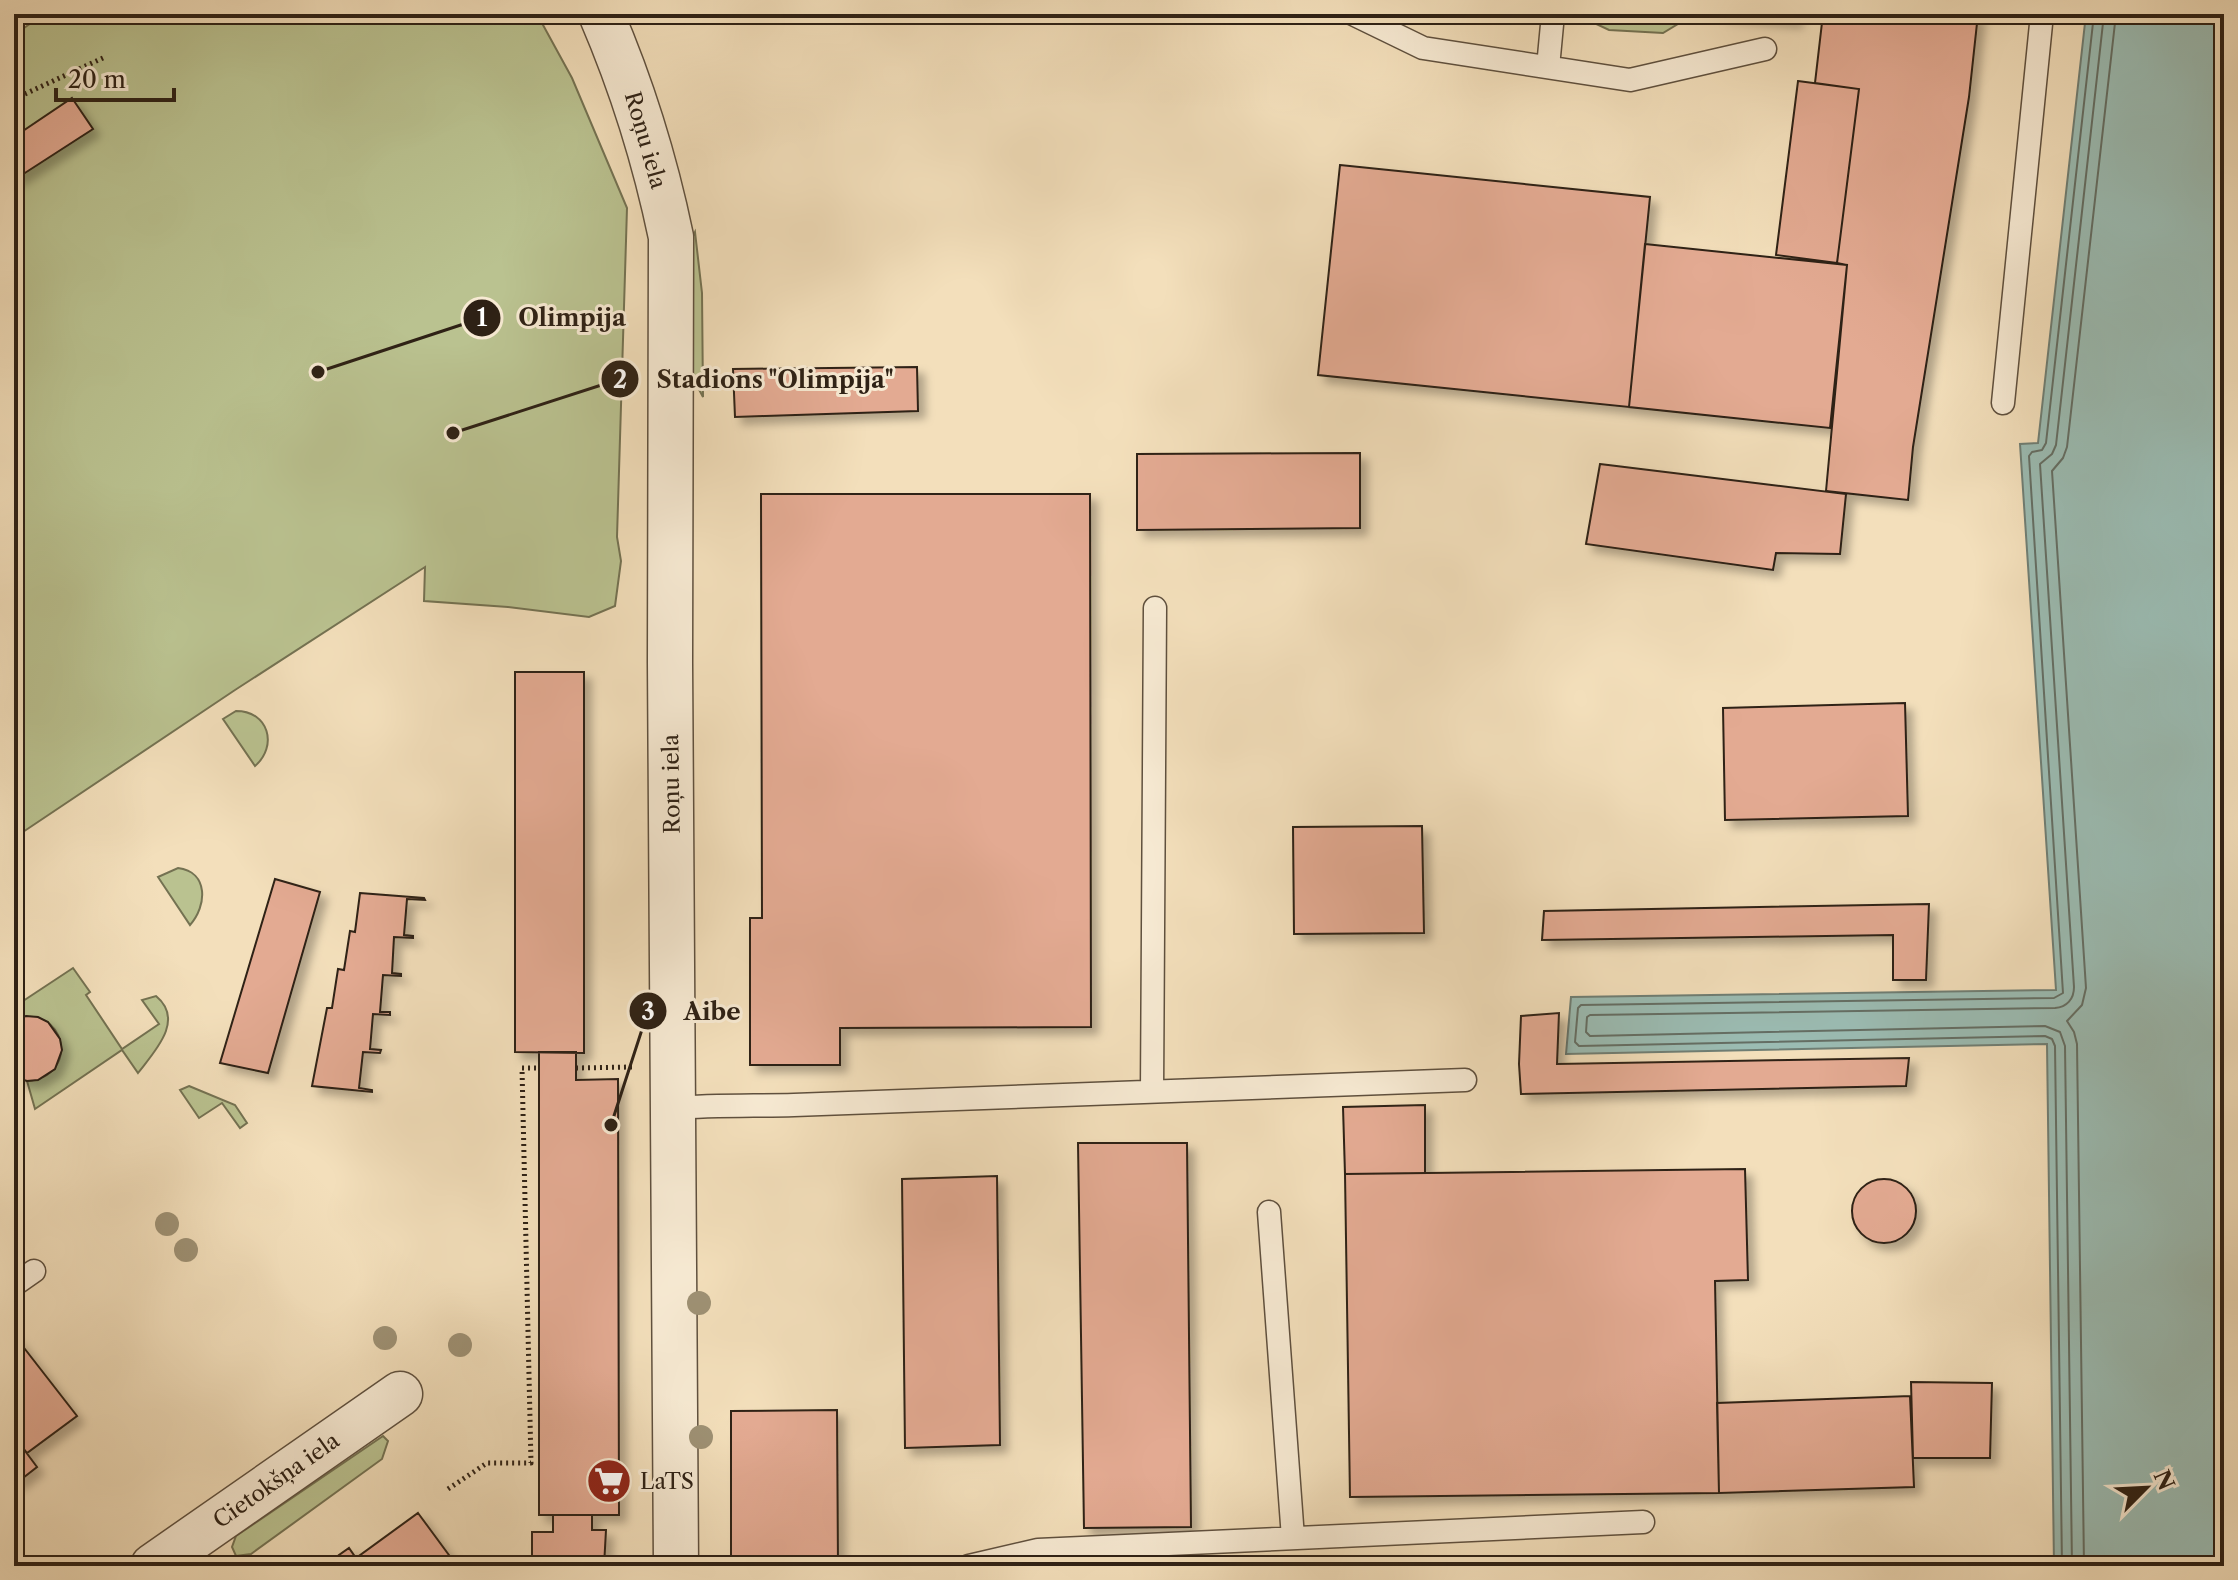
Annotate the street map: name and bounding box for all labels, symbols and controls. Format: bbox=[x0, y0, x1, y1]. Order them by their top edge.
scale bar bbox=[56, 52, 174, 102]
text: 20 m bbox=[68, 65, 126, 94]
street label: Roņu iela bbox=[619, 88, 672, 192]
callout: Olimpija bbox=[462, 294, 642, 342]
text: 1 bbox=[477, 303, 488, 332]
text: Olimpija bbox=[518, 303, 627, 332]
callout: Stadions "Olimpija" bbox=[600, 355, 910, 403]
text: 2 bbox=[613, 365, 627, 394]
text: Stadions "Olimpija" bbox=[656, 365, 894, 394]
street label: Roņu iela bbox=[657, 733, 686, 834]
callout: Aibe bbox=[628, 987, 757, 1035]
text: 3 bbox=[641, 997, 655, 1026]
text: Aibe bbox=[682, 997, 741, 1026]
street label: Cietokšņa iela bbox=[208, 1427, 345, 1534]
north arrow bbox=[2106, 1448, 2186, 1528]
supermarket icon: LaTS bbox=[585, 1457, 633, 1505]
text: N bbox=[2148, 1466, 2180, 1494]
place label: LaTS bbox=[640, 1468, 694, 1495]

